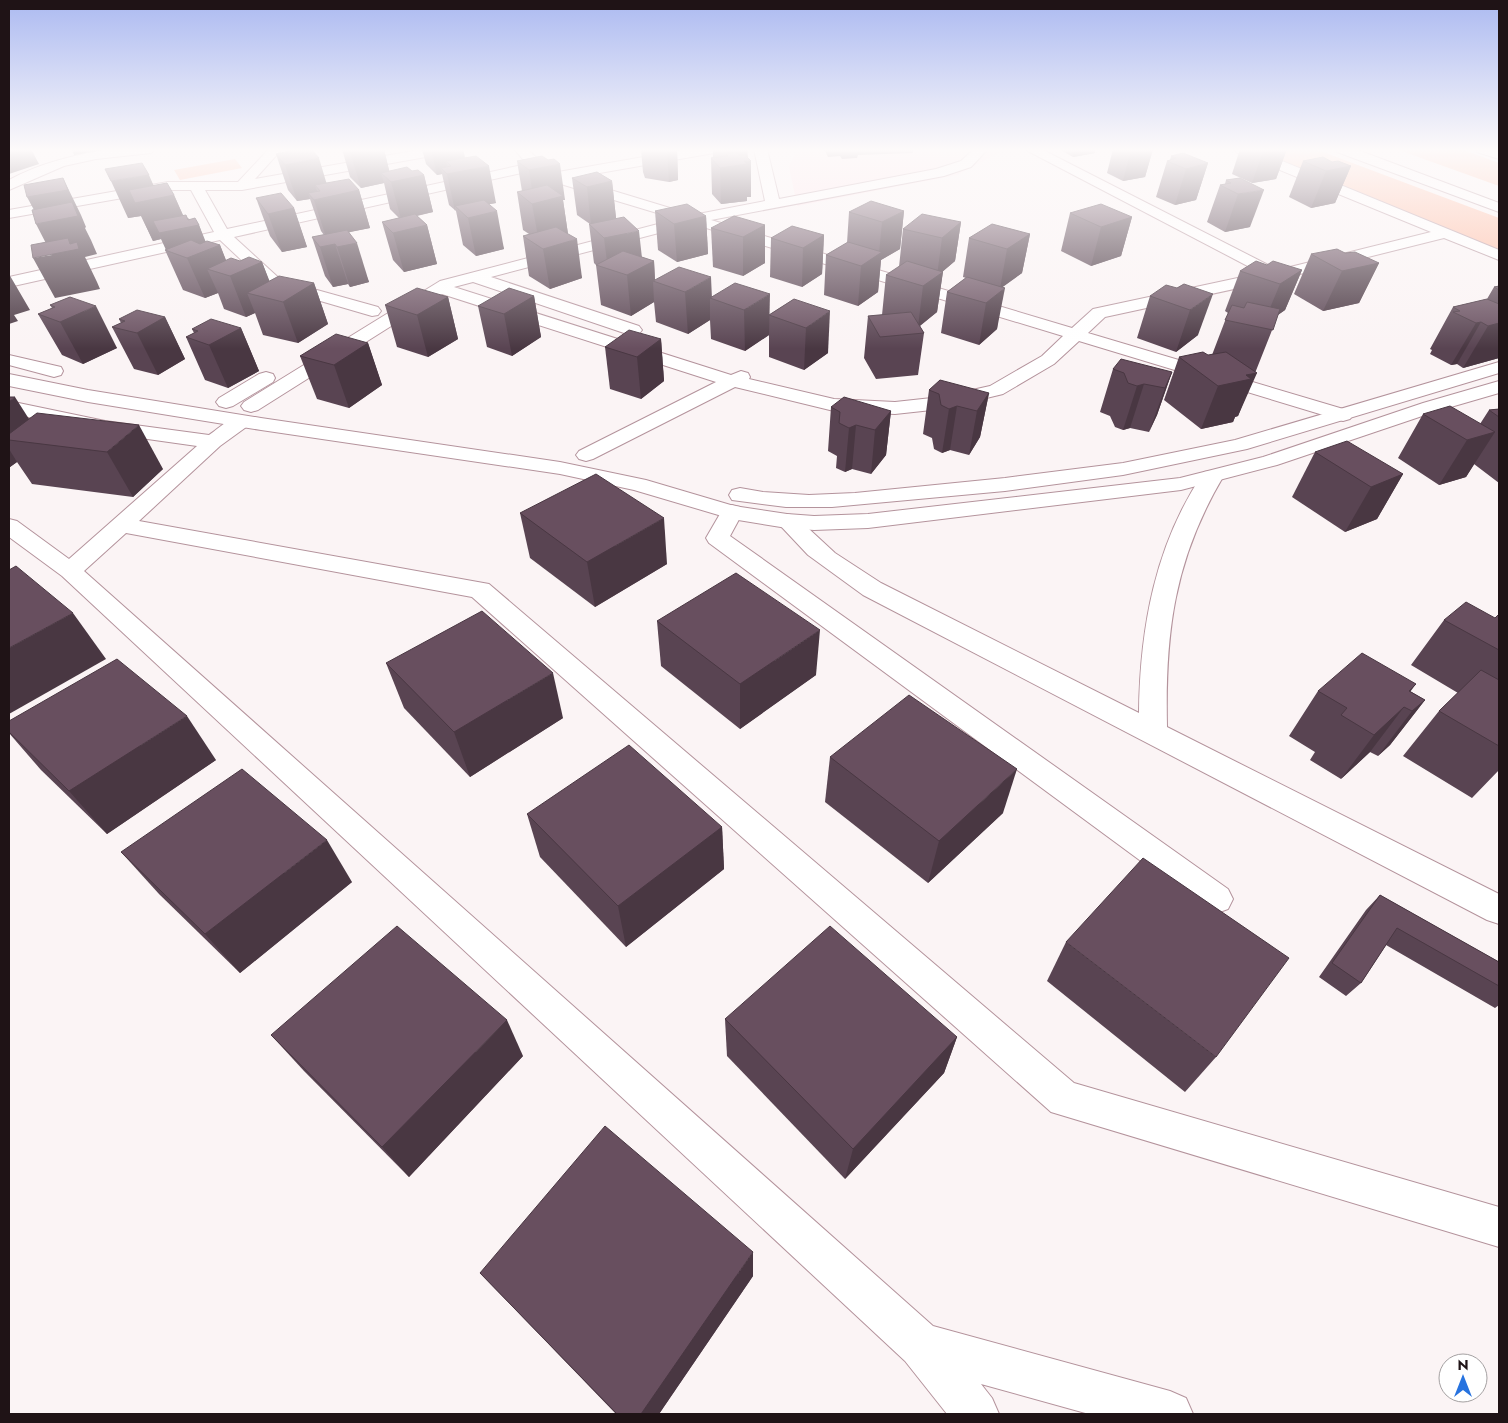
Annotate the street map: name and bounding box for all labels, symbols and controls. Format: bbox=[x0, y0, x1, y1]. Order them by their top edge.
north arrow bbox=[1438, 1353, 1488, 1403]
text: N bbox=[1457, 1355, 1469, 1375]

